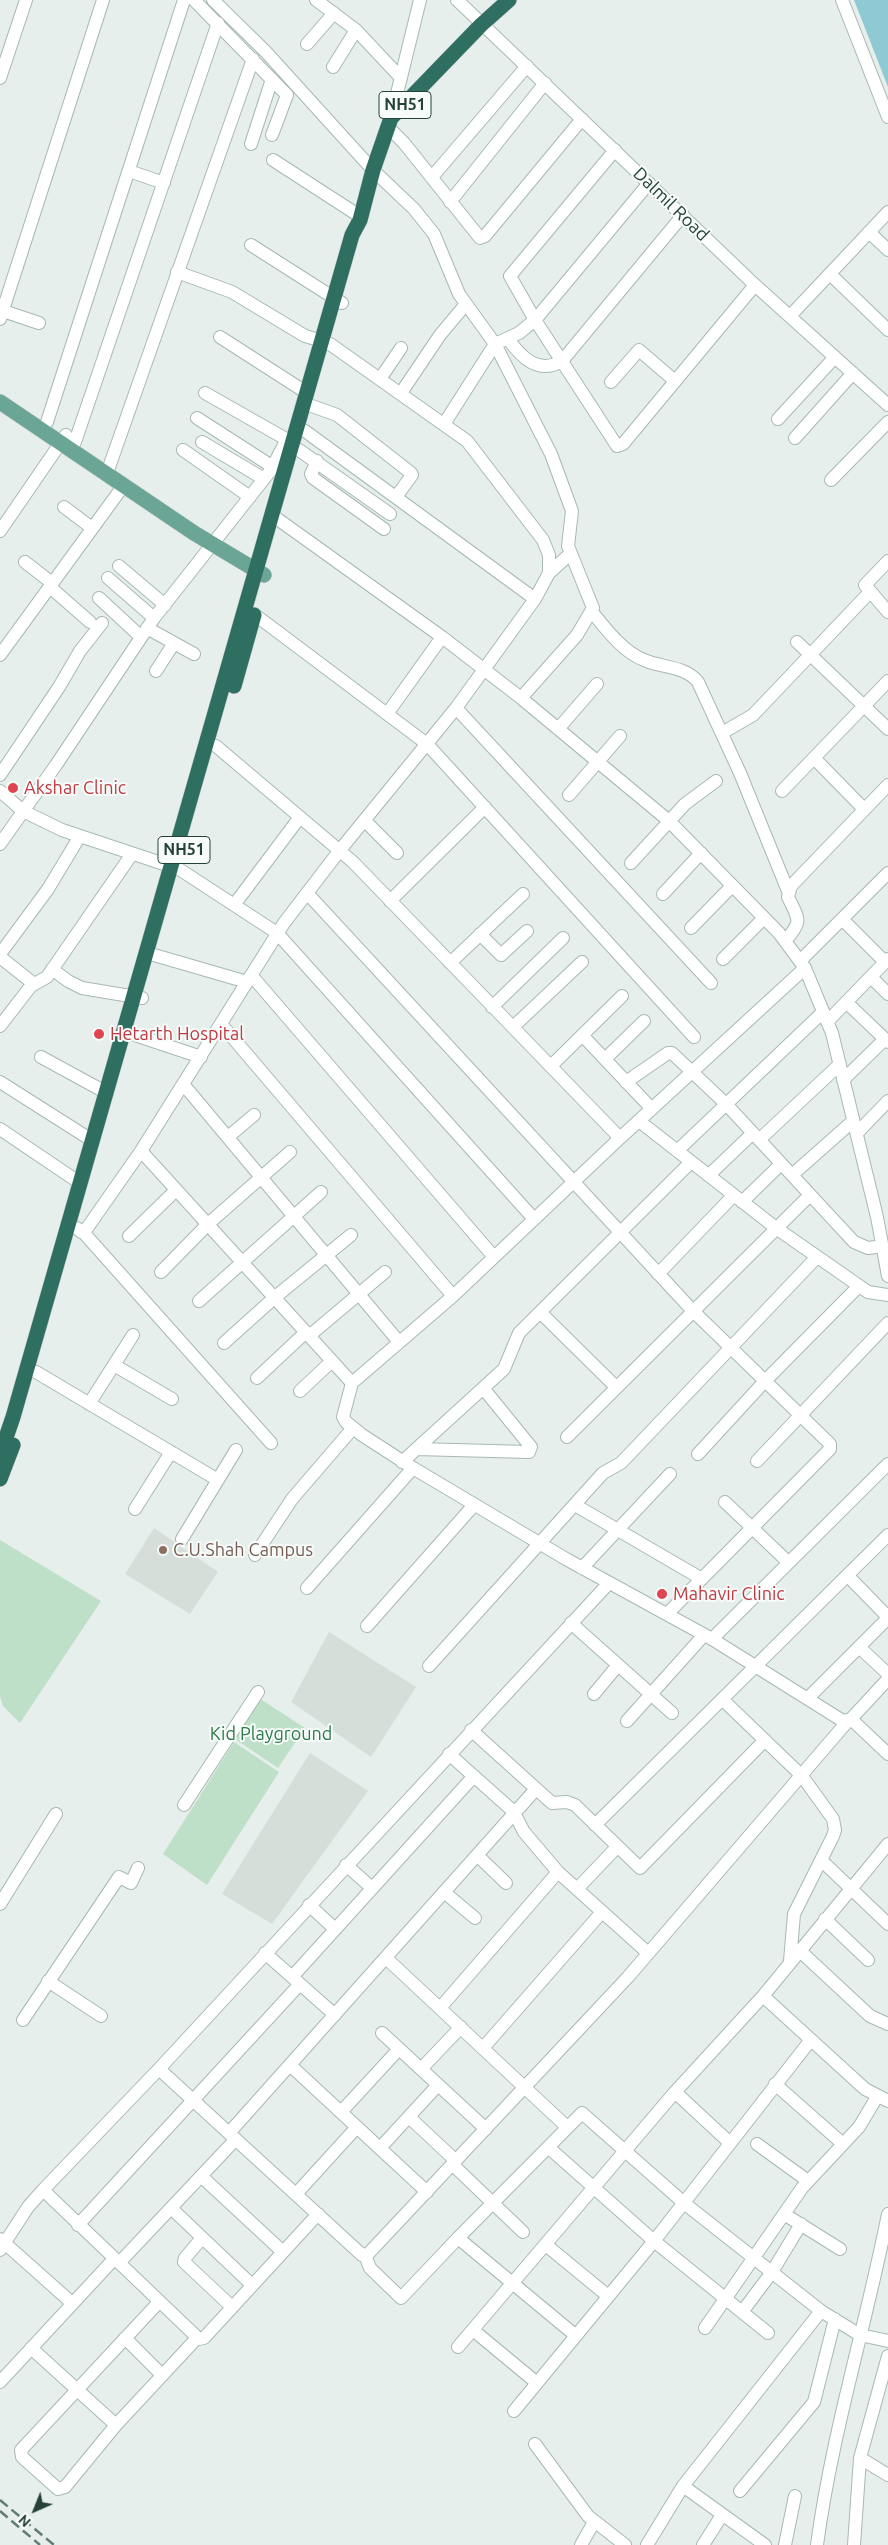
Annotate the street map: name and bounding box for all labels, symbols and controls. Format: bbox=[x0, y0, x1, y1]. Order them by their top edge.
road number: NH51 bbox=[379, 92, 431, 118]
street label: Dalmil Road bbox=[629, 163, 713, 245]
place label: Akshar Clinic bbox=[24, 777, 126, 799]
marker: Akshar Clinic bbox=[6, 781, 20, 795]
road number: NH51 bbox=[158, 836, 210, 864]
place label: Hetarth Hospital bbox=[110, 1023, 244, 1045]
marker: Hetarth Hospital bbox=[92, 1027, 106, 1041]
place label: C.U.Shah Campus bbox=[173, 1539, 313, 1561]
marker: C.U.Shah Campus bbox=[157, 1544, 169, 1556]
place label: Mahavir Clinic bbox=[673, 1583, 785, 1605]
marker: Mahavir Clinic bbox=[655, 1587, 669, 1601]
park label: Kid Playground bbox=[210, 1723, 332, 1745]
north arrow bbox=[10, 2485, 60, 2535]
text: N bbox=[15, 2511, 34, 2530]

